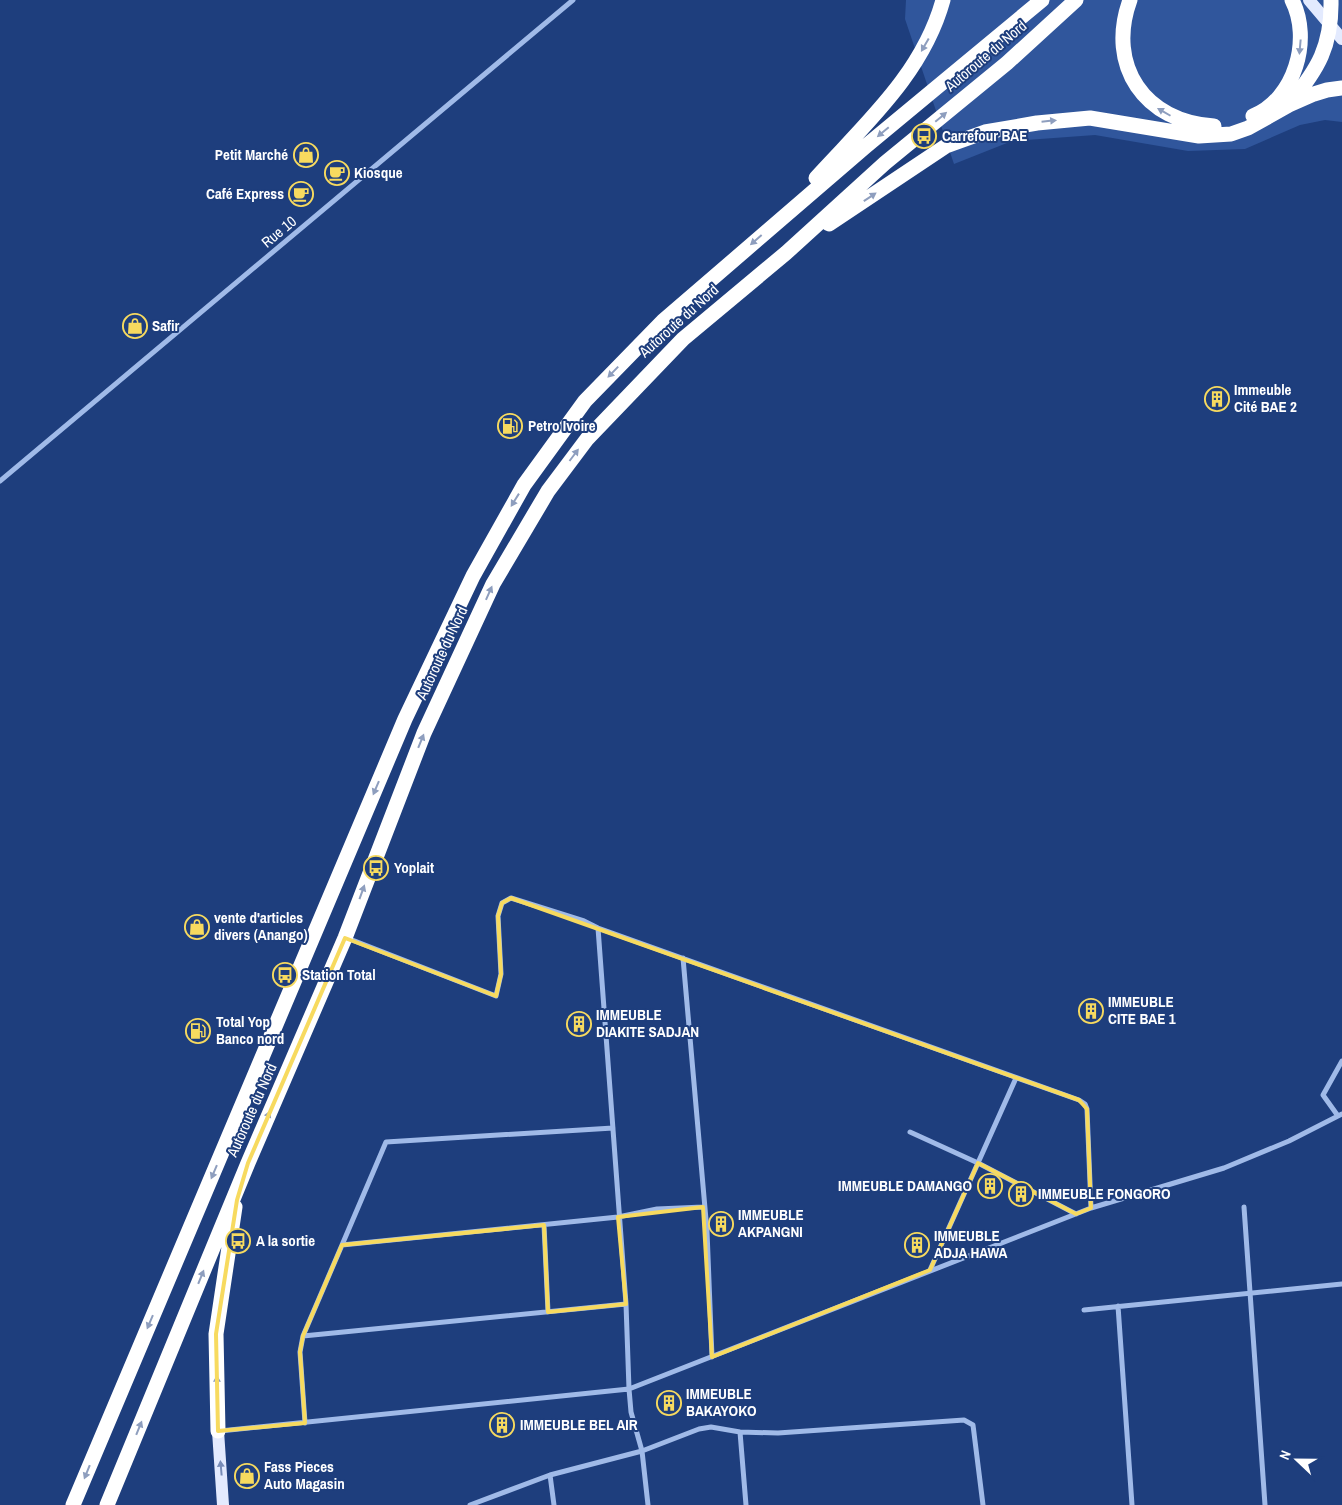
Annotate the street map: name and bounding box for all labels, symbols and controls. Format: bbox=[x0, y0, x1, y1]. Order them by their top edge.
street label: Autoroute du Nord bbox=[940, 15, 1031, 97]
one-way arrow bbox=[921, 39, 930, 52]
one-way arrow bbox=[1295, 40, 1303, 56]
one-way arrow bbox=[1158, 108, 1171, 117]
one-way arrow bbox=[935, 112, 947, 123]
one-way arrow bbox=[1041, 117, 1057, 125]
bus stop icon: Carrefour BAE bbox=[911, 123, 937, 149]
place label: Carrefour BAE bbox=[942, 125, 1027, 146]
one-way arrow bbox=[877, 126, 889, 137]
shop icon: Petit Marché bbox=[293, 142, 319, 168]
place label: Petit Marché bbox=[215, 144, 288, 165]
cafe icon: Kiosque bbox=[324, 160, 350, 186]
place label: Kiosque bbox=[354, 162, 403, 183]
cafe icon: Café Express bbox=[288, 181, 314, 207]
place label: Café Express bbox=[206, 183, 284, 204]
one-way arrow bbox=[863, 192, 877, 202]
street label: Rue 10 bbox=[257, 211, 301, 252]
one-way arrow bbox=[750, 234, 762, 245]
street label: Autoroute du Nord bbox=[634, 279, 723, 363]
shop icon: Safir bbox=[122, 313, 148, 339]
place label: Safir bbox=[152, 315, 180, 336]
one-way arrow bbox=[607, 365, 619, 377]
place label: Immeuble Cité BAE 2 bbox=[1234, 379, 1297, 417]
building icon: Immeuble Cité BAE 2 bbox=[1204, 386, 1230, 412]
fuel station icon: Petro Ivoire bbox=[497, 413, 523, 439]
place label: Petro Ivoire bbox=[528, 415, 596, 436]
one-way arrow bbox=[569, 449, 580, 462]
one-way arrow bbox=[510, 494, 519, 507]
one-way arrow bbox=[486, 586, 494, 600]
street label: Autoroute du Nord bbox=[410, 603, 472, 704]
one-way arrow bbox=[417, 733, 425, 748]
one-way arrow bbox=[371, 781, 379, 795]
bus stop icon: Yoplait bbox=[363, 855, 389, 881]
place label: Yoplait bbox=[394, 857, 434, 878]
one-way arrow bbox=[358, 884, 366, 899]
place label: vente d'articles divers (Anango) bbox=[214, 907, 308, 945]
shop icon: vente d'articles divers (Anango) bbox=[184, 914, 210, 940]
bus stop icon: Station Total bbox=[272, 962, 298, 988]
place label: Station Total bbox=[302, 964, 376, 985]
place label: IMMEUBLE CITE BAE 1 bbox=[1108, 991, 1176, 1029]
building icon: IMMEUBLE CITE BAE 1 bbox=[1078, 998, 1104, 1024]
place label: IMMEUBLE DIAKITE SADJAN bbox=[596, 1004, 699, 1042]
place label: Total Yop Banco nord bbox=[216, 1011, 284, 1049]
building icon: IMMEUBLE DIAKITE SADJAN bbox=[566, 1011, 592, 1037]
fuel station icon: Total Yop Banco nord bbox=[185, 1018, 211, 1044]
street label: Autoroute du Nord bbox=[221, 1060, 282, 1161]
one-way arrow bbox=[264, 1111, 272, 1125]
one-way arrow bbox=[209, 1165, 217, 1179]
building icon: IMMEUBLE DAMANGO bbox=[977, 1173, 1003, 1199]
place label: IMMEUBLE DAMANGO bbox=[838, 1175, 972, 1196]
building icon: IMMEUBLE FONGORO bbox=[1008, 1181, 1034, 1207]
place label: IMMEUBLE FONGORO bbox=[1038, 1183, 1171, 1204]
place label: IMMEUBLE AKPANGNI bbox=[738, 1204, 804, 1242]
building icon: IMMEUBLE AKPANGNI bbox=[708, 1211, 734, 1237]
place label: IMMEUBLE ADJA HAWA bbox=[934, 1225, 1007, 1263]
bus stop icon: A la sortie bbox=[225, 1228, 251, 1254]
place label: A la sortie bbox=[256, 1230, 315, 1251]
building icon: IMMEUBLE ADJA HAWA bbox=[904, 1232, 930, 1258]
one-way arrow bbox=[197, 1269, 205, 1284]
one-way arrow bbox=[146, 1315, 154, 1329]
one-way arrow bbox=[213, 1374, 221, 1390]
place label: IMMEUBLE BAKAYOKO bbox=[686, 1383, 757, 1421]
building icon: IMMEUBLE BAKAYOKO bbox=[656, 1390, 682, 1416]
building icon: IMMEUBLE BEL AIR bbox=[489, 1412, 515, 1438]
place label: IMMEUBLE BEL AIR bbox=[520, 1414, 638, 1435]
one-way arrow bbox=[136, 1420, 143, 1435]
north arrow bbox=[1272, 1435, 1322, 1485]
text: N bbox=[1275, 1448, 1295, 1462]
place label: Fass Pieces Auto Magasin bbox=[264, 1456, 345, 1494]
one-way arrow bbox=[217, 1460, 225, 1476]
shop icon: Fass Pieces Auto Magasin bbox=[234, 1463, 260, 1489]
one-way arrow bbox=[83, 1465, 91, 1480]

